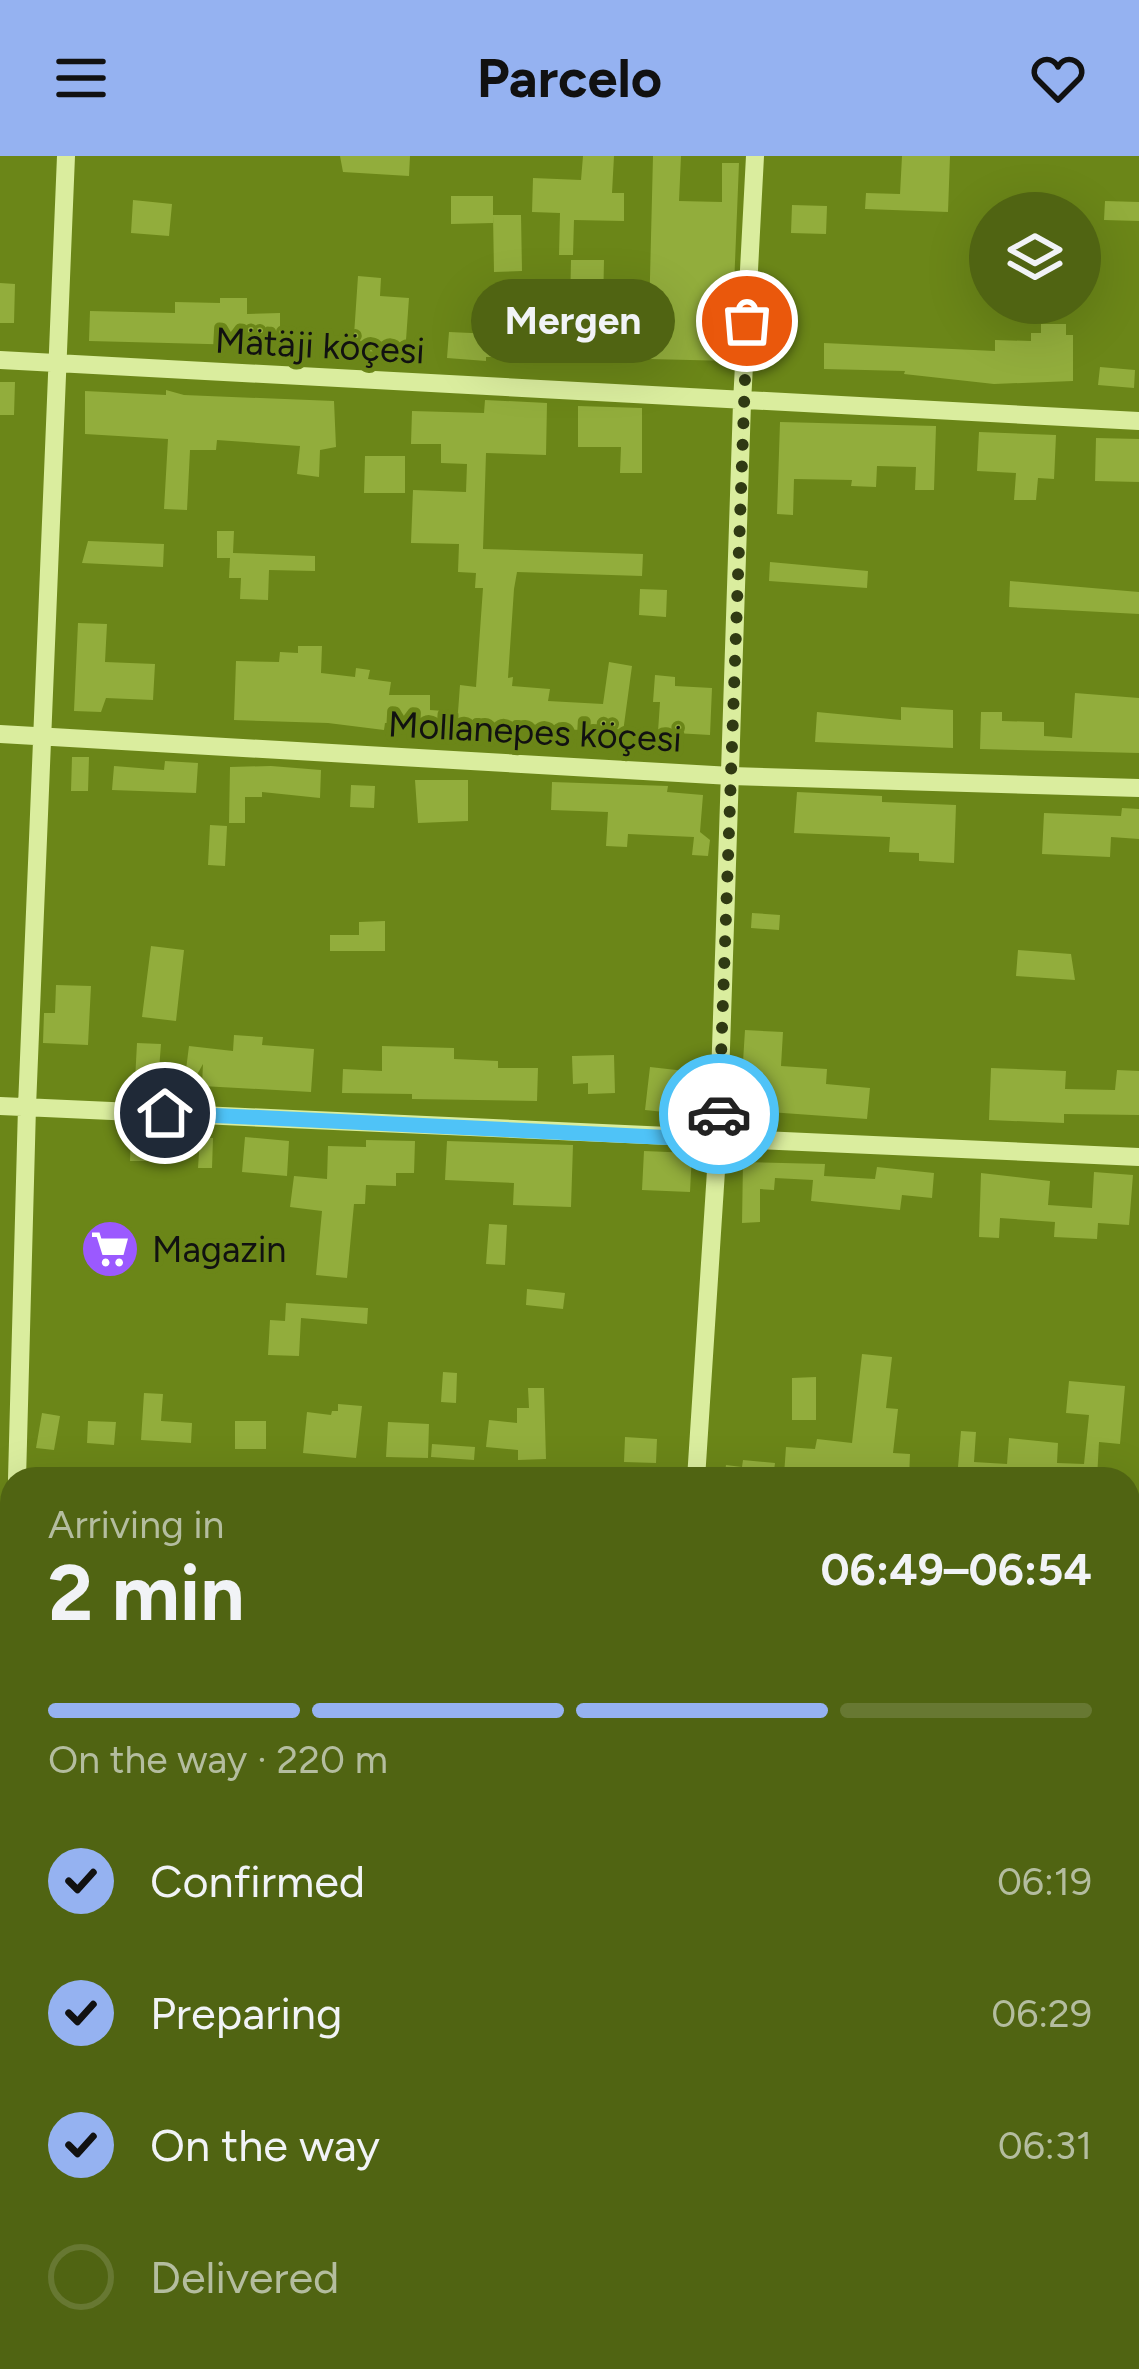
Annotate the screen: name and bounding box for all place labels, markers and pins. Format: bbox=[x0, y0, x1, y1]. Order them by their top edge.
pin bbox=[696, 270, 798, 372]
callout: Mergen bbox=[471, 279, 675, 363]
pin bbox=[114, 1062, 216, 1164]
supermarket icon: Magazin bbox=[79, 1218, 141, 1280]
place label: Magazin bbox=[152, 1228, 286, 1271]

